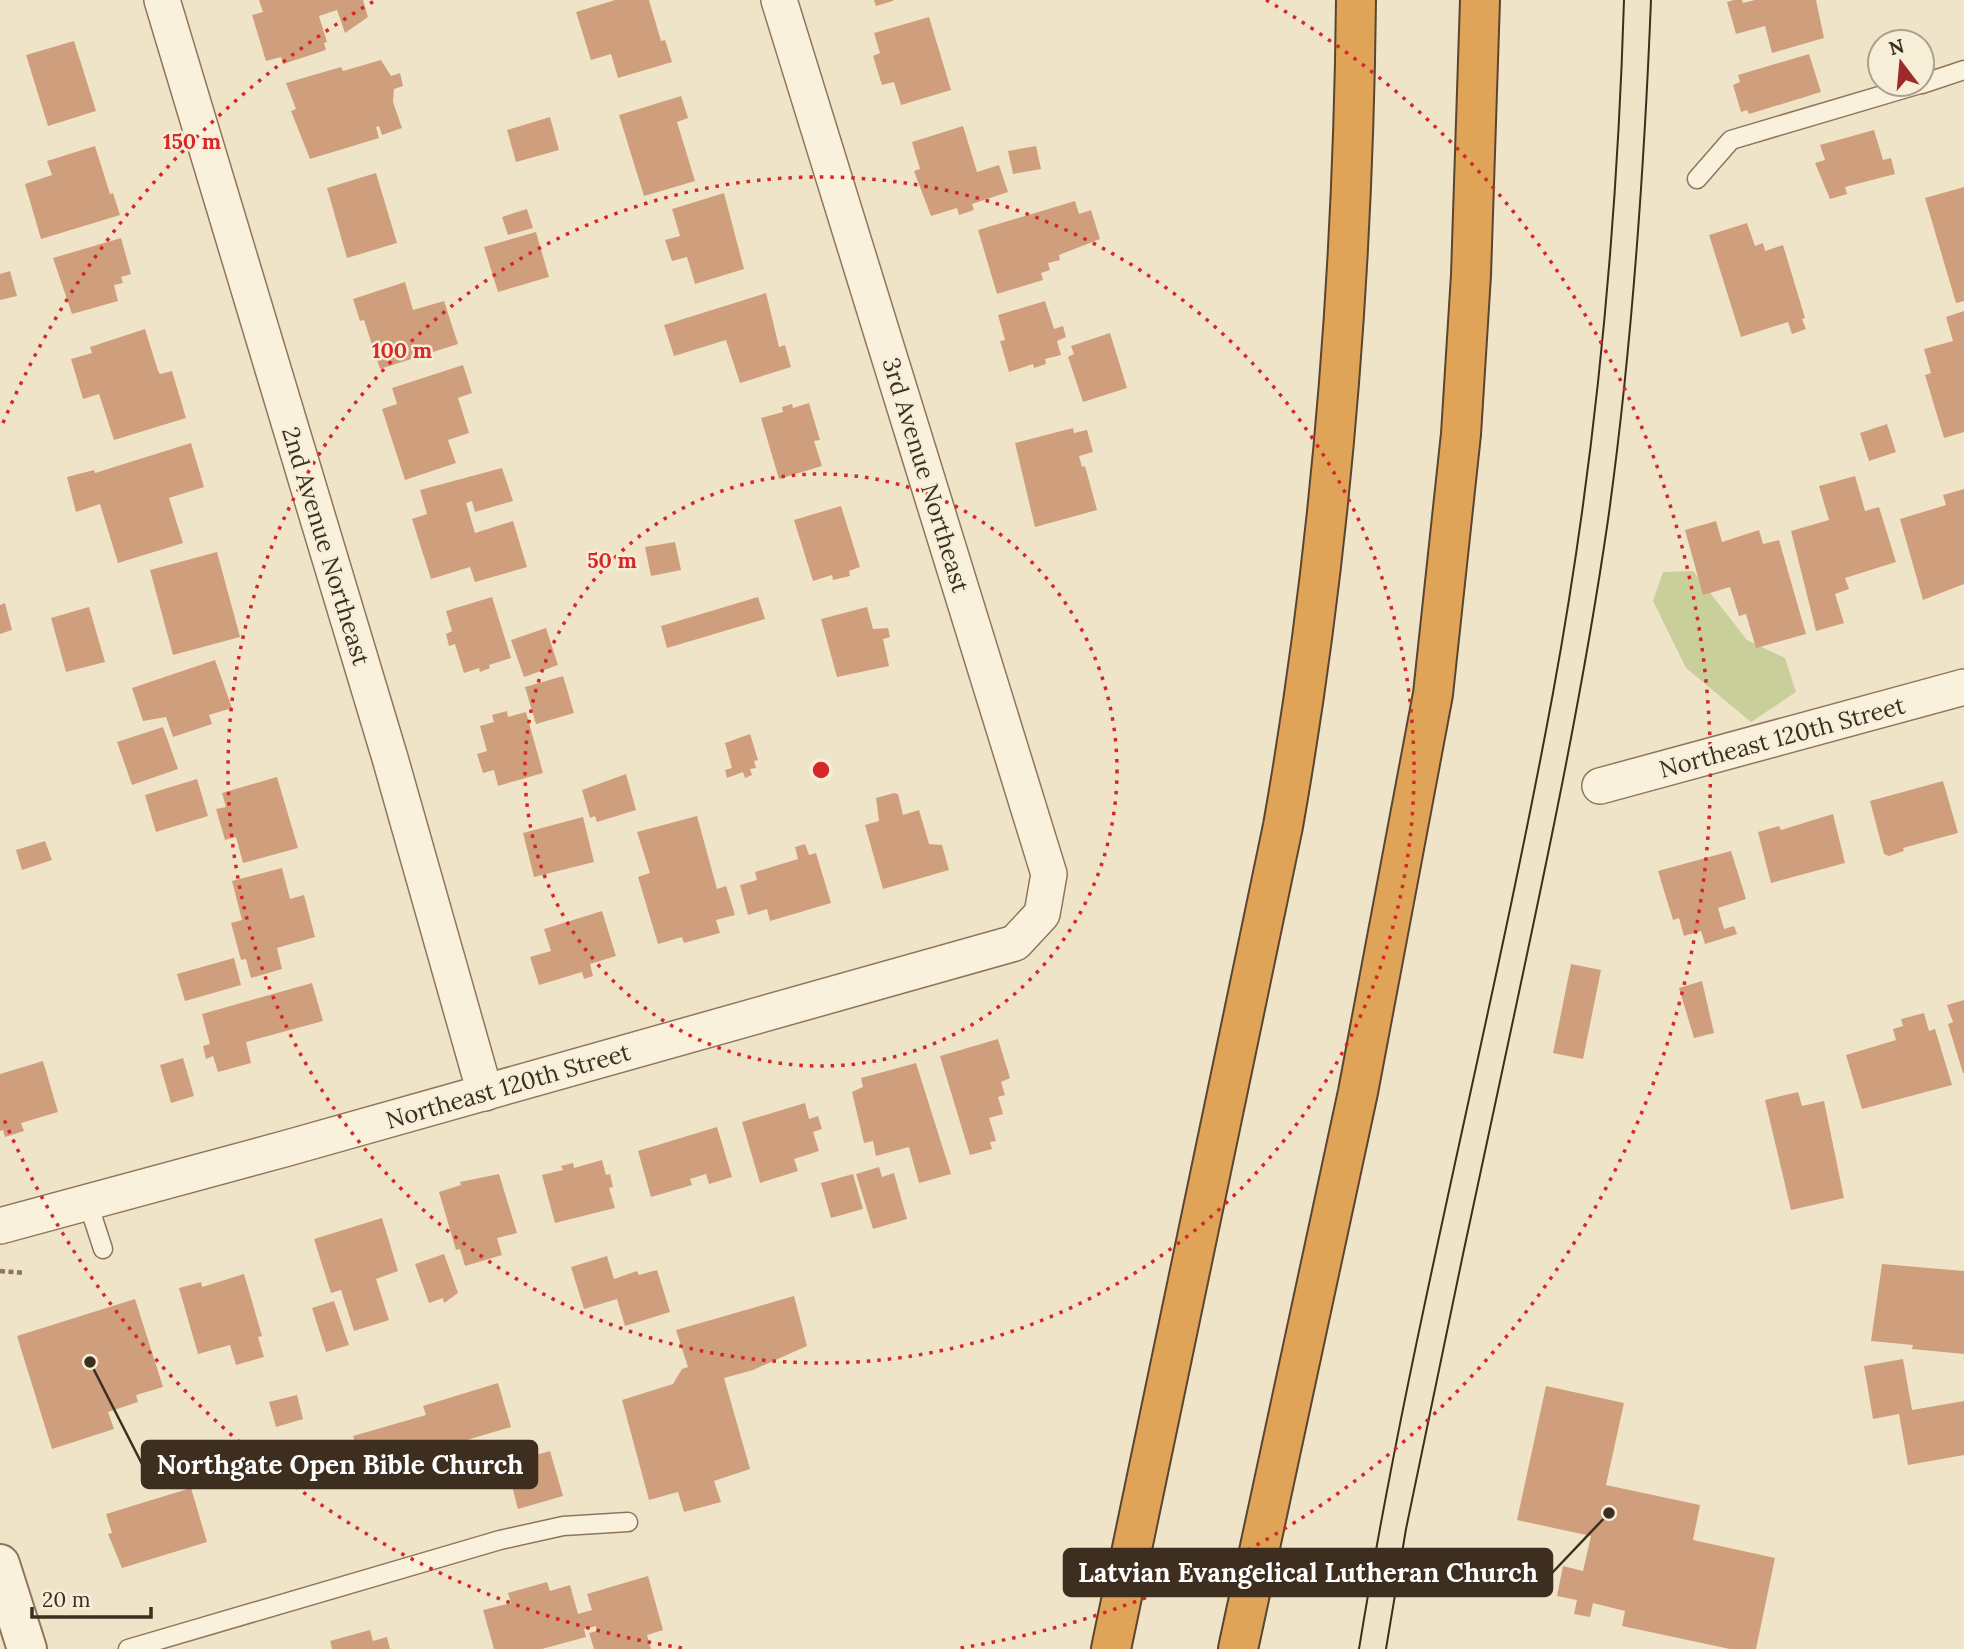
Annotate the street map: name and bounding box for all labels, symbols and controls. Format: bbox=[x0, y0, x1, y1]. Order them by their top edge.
north arrow bbox=[1866, 28, 1936, 98]
text: N bbox=[1886, 33, 1907, 60]
text: 150 m bbox=[163, 128, 221, 155]
text: 100 m bbox=[372, 337, 432, 364]
street label: 3rd Avenue Northeast bbox=[875, 354, 977, 597]
street label: 2nd Avenue Northeast bbox=[275, 423, 377, 670]
text: 50 m bbox=[587, 547, 637, 574]
street label: Northeast 120th Street bbox=[1656, 689, 1909, 785]
centre of rings bbox=[809, 758, 833, 782]
street label: Northeast 120th Street bbox=[382, 1036, 635, 1136]
callout: Northgate Open Bible Church bbox=[142, 1441, 537, 1488]
text: Northgate Open Bible Church bbox=[157, 1448, 523, 1481]
callout: Latvian Evangelical Lutheran Church bbox=[1064, 1549, 1552, 1596]
text: Latvian Evangelical Lutheran Church bbox=[1078, 1556, 1538, 1589]
scale bar bbox=[32, 1576, 150, 1620]
text: 20 m bbox=[42, 1586, 91, 1613]

